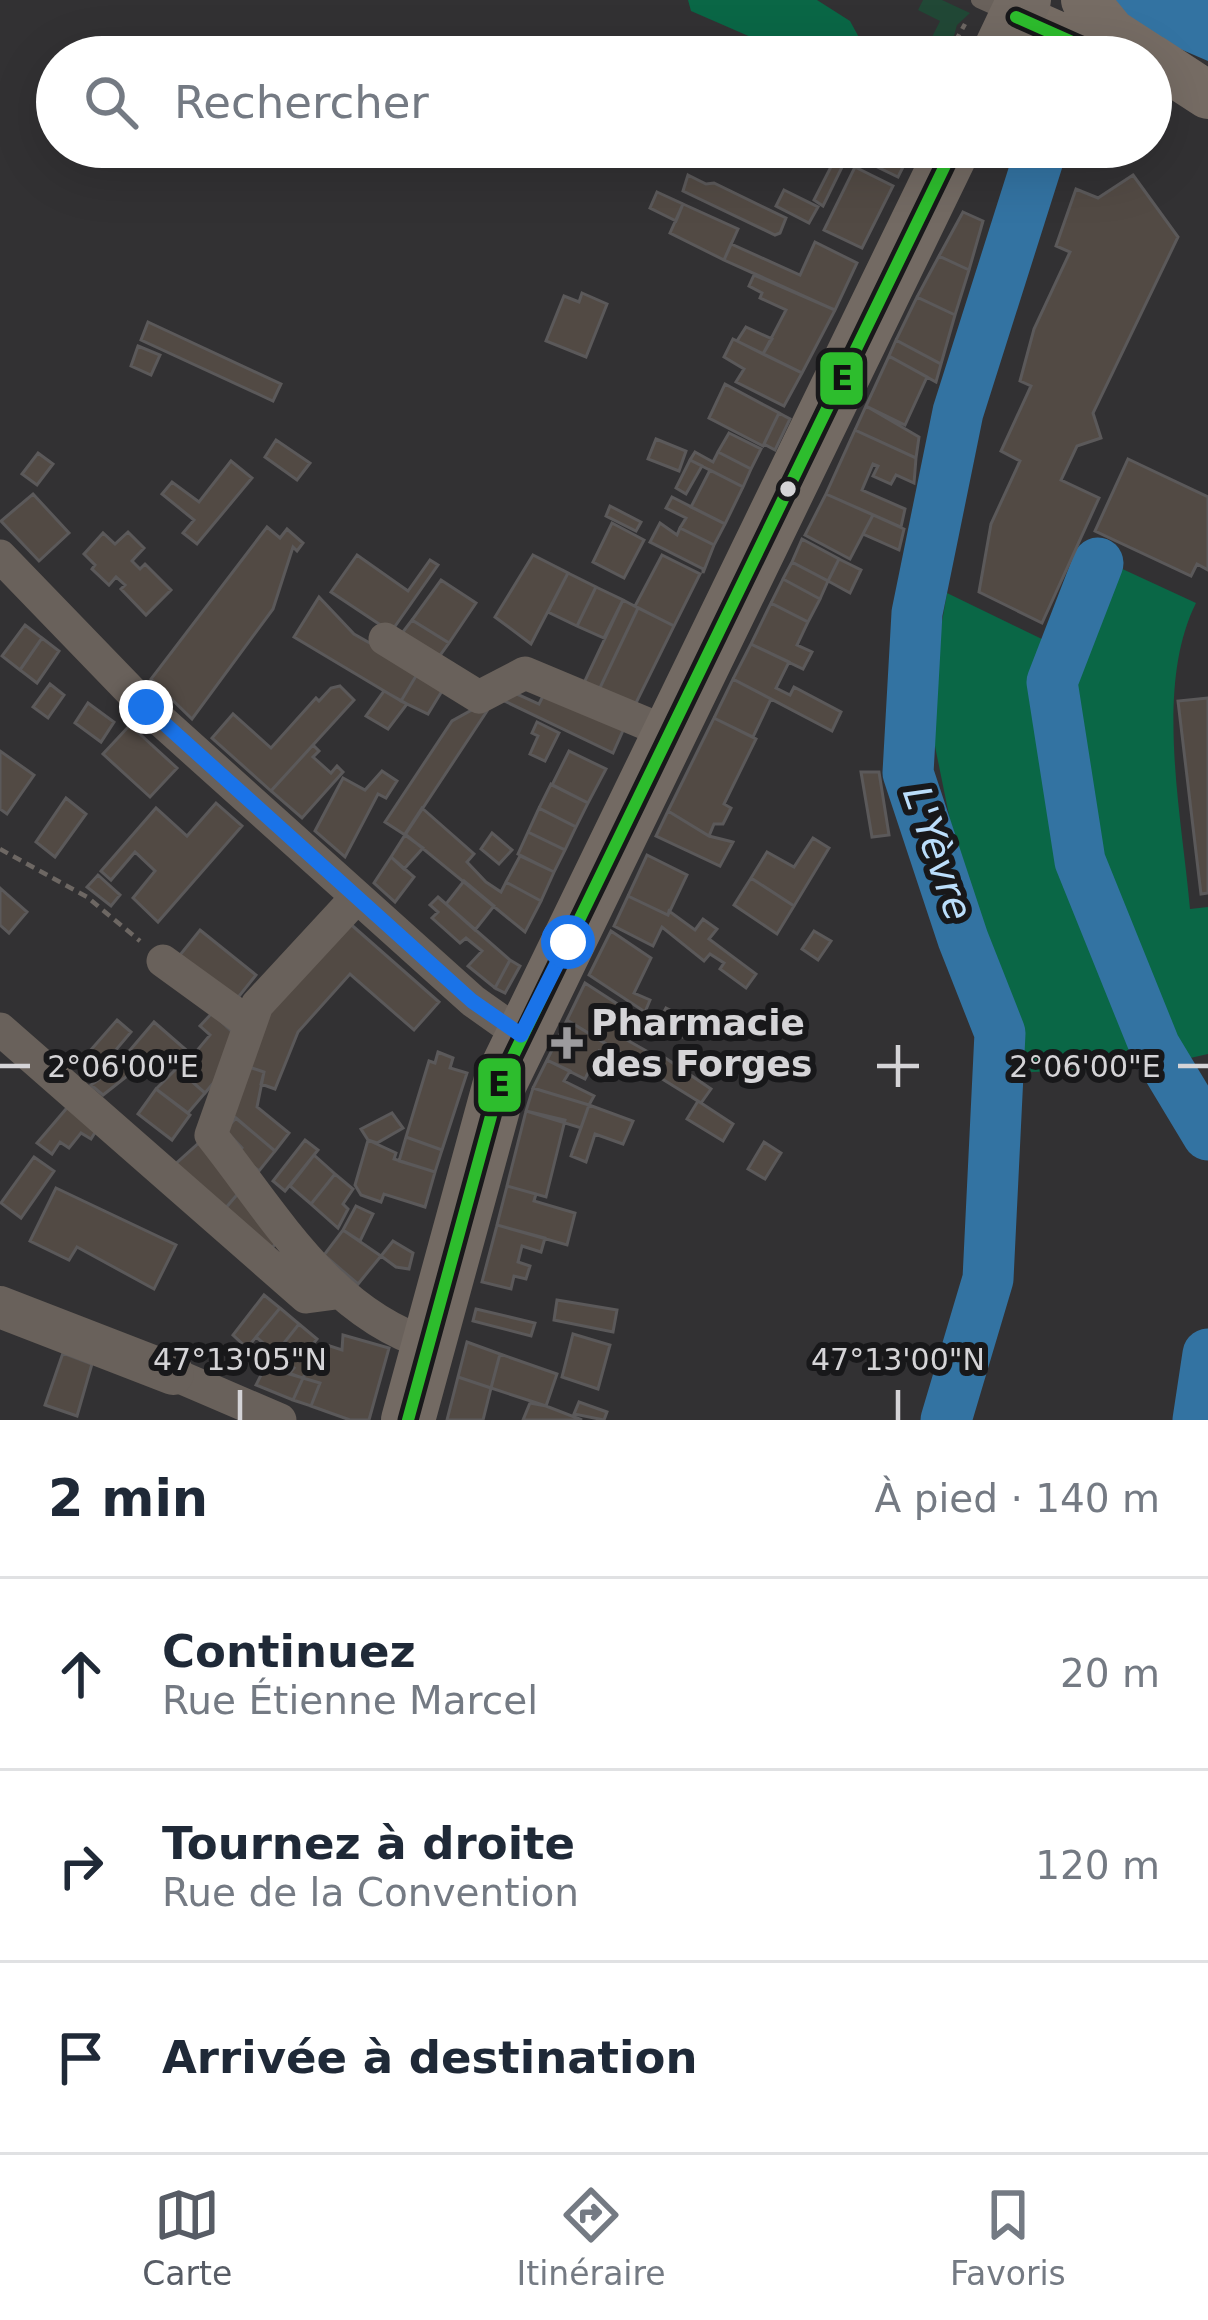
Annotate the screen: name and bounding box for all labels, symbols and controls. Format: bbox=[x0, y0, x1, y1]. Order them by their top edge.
search box bbox=[36, 36, 1172, 168]
icon: search bbox=[78, 69, 144, 135]
text: Rechercher bbox=[174, 76, 429, 129]
line badge: E bbox=[818, 350, 865, 407]
text: E bbox=[831, 359, 853, 398]
unlabelled marker bbox=[777, 478, 799, 500]
route end bbox=[119, 680, 173, 734]
water label: L'Yèvre bbox=[894, 780, 982, 926]
route start bbox=[541, 915, 595, 969]
place label: Pharmacie des Forges bbox=[591, 1002, 812, 1084]
marker: Pharmacie des Forges bbox=[554, 1030, 580, 1056]
text: 2°06'00"E bbox=[47, 1049, 199, 1084]
text: 2°06'00"E bbox=[1009, 1049, 1161, 1084]
line badge: E bbox=[476, 1056, 523, 1114]
text: E bbox=[488, 1065, 510, 1104]
text: 47°13'05"N bbox=[153, 1342, 327, 1377]
text: 47°13'00"N bbox=[811, 1342, 985, 1377]
text: 2 min bbox=[48, 1469, 208, 1528]
text: À pied · 140 m bbox=[875, 1476, 1160, 1521]
text: Continuez bbox=[162, 1625, 416, 1678]
icon: ahead bbox=[48, 1641, 114, 1707]
text: 20 m bbox=[1060, 1651, 1160, 1696]
text: Rue Étienne Marcel bbox=[162, 1678, 538, 1723]
text: Tournez à droite bbox=[162, 1817, 575, 1870]
icon: right bbox=[48, 1833, 114, 1899]
text: 120 m bbox=[1035, 1843, 1160, 1888]
text: Rue de la Convention bbox=[162, 1870, 579, 1915]
icon: arrive bbox=[48, 2025, 114, 2091]
text: Arrivée à destination bbox=[162, 2031, 697, 2084]
tab: Carte bbox=[142, 2182, 232, 2293]
tab: Itinéraire bbox=[517, 2182, 666, 2293]
tab: Favoris bbox=[950, 2182, 1066, 2293]

